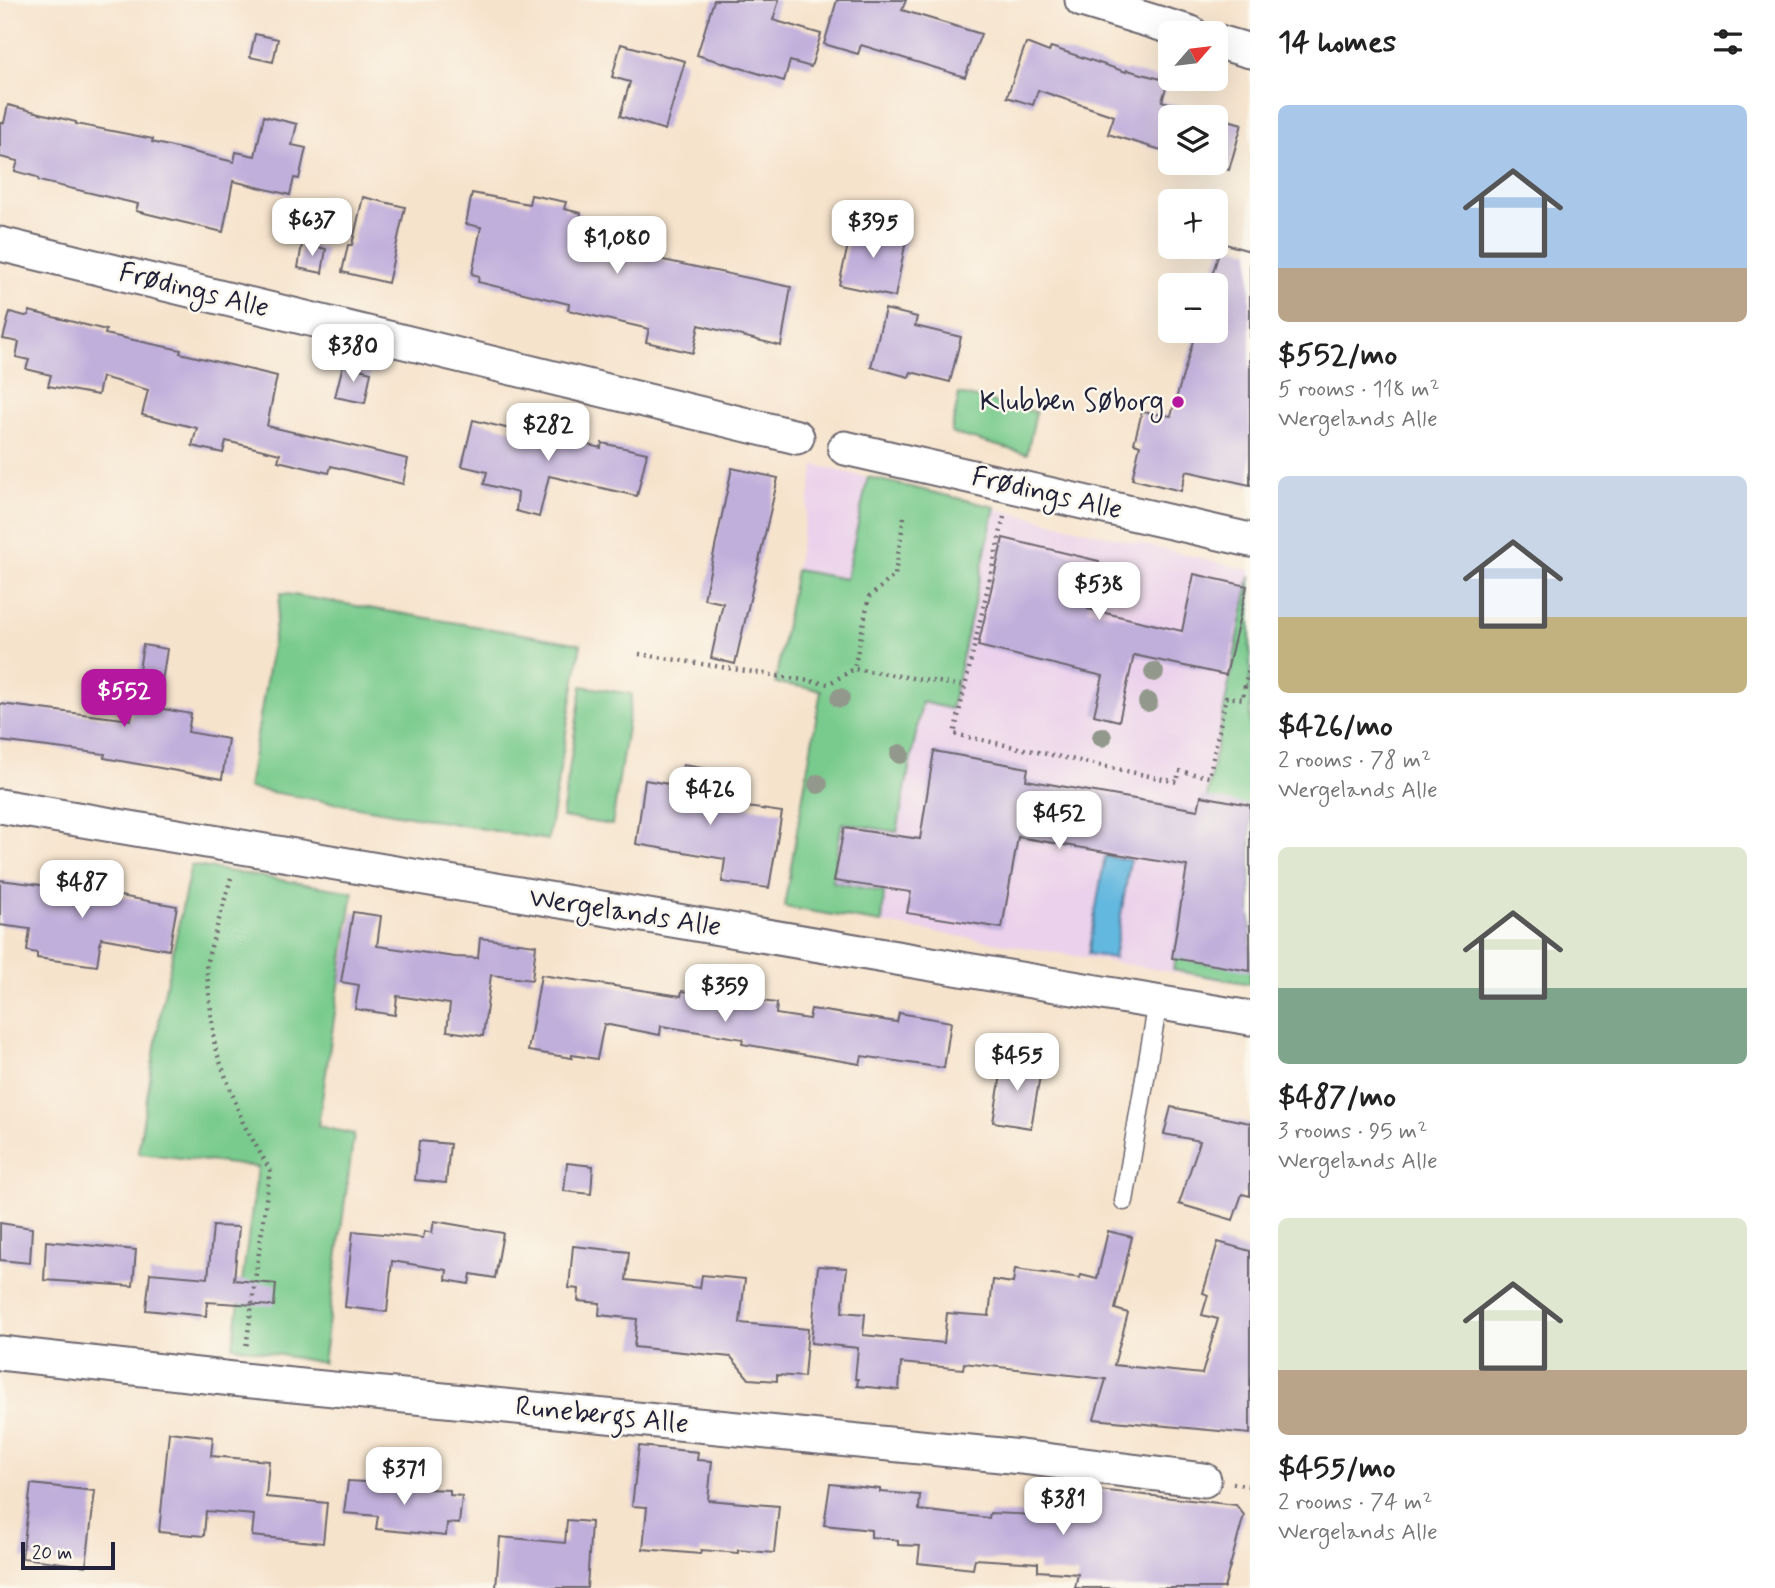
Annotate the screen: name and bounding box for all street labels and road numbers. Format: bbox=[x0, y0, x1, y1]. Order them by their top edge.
street label: Frødings Alle bbox=[115, 254, 273, 329]
street label: Frødings Alle bbox=[968, 459, 1126, 531]
street label: Wergelands Alle bbox=[526, 880, 724, 948]
street label: Runebergs Alle bbox=[513, 1389, 690, 1446]

